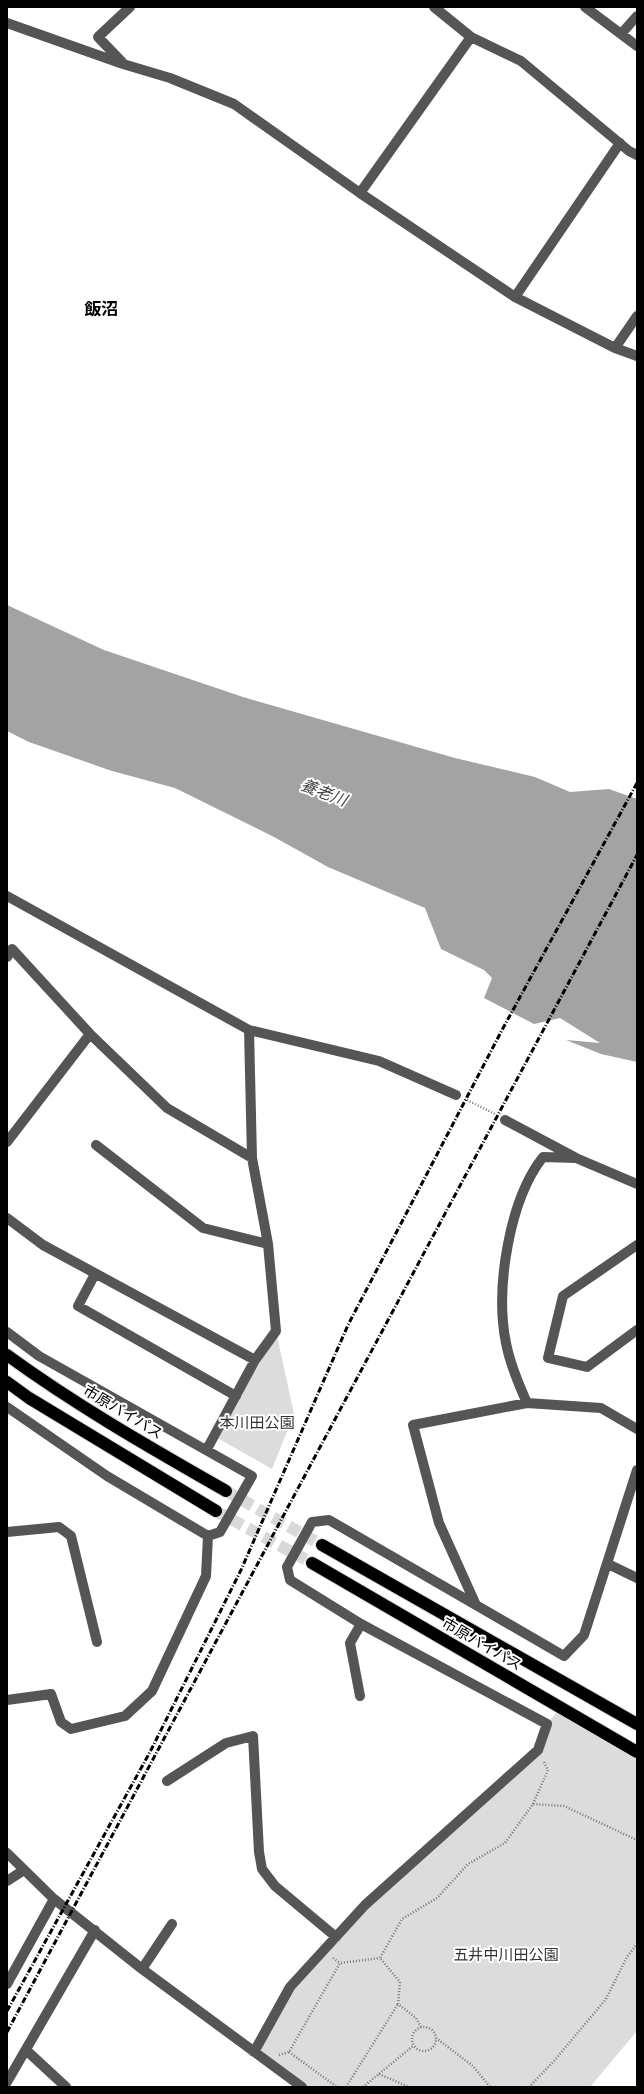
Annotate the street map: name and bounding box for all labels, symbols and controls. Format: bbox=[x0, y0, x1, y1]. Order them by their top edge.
district label: 飯沼 bbox=[84, 298, 118, 318]
water label: 養老川 bbox=[298, 774, 352, 810]
street label: 市原バイパス bbox=[80, 1380, 167, 1442]
park label: 本川田公園 bbox=[219, 1413, 295, 1431]
street label: 市原バイパス bbox=[439, 1613, 526, 1673]
park label: 五井中川田公園 bbox=[453, 1945, 559, 1963]

